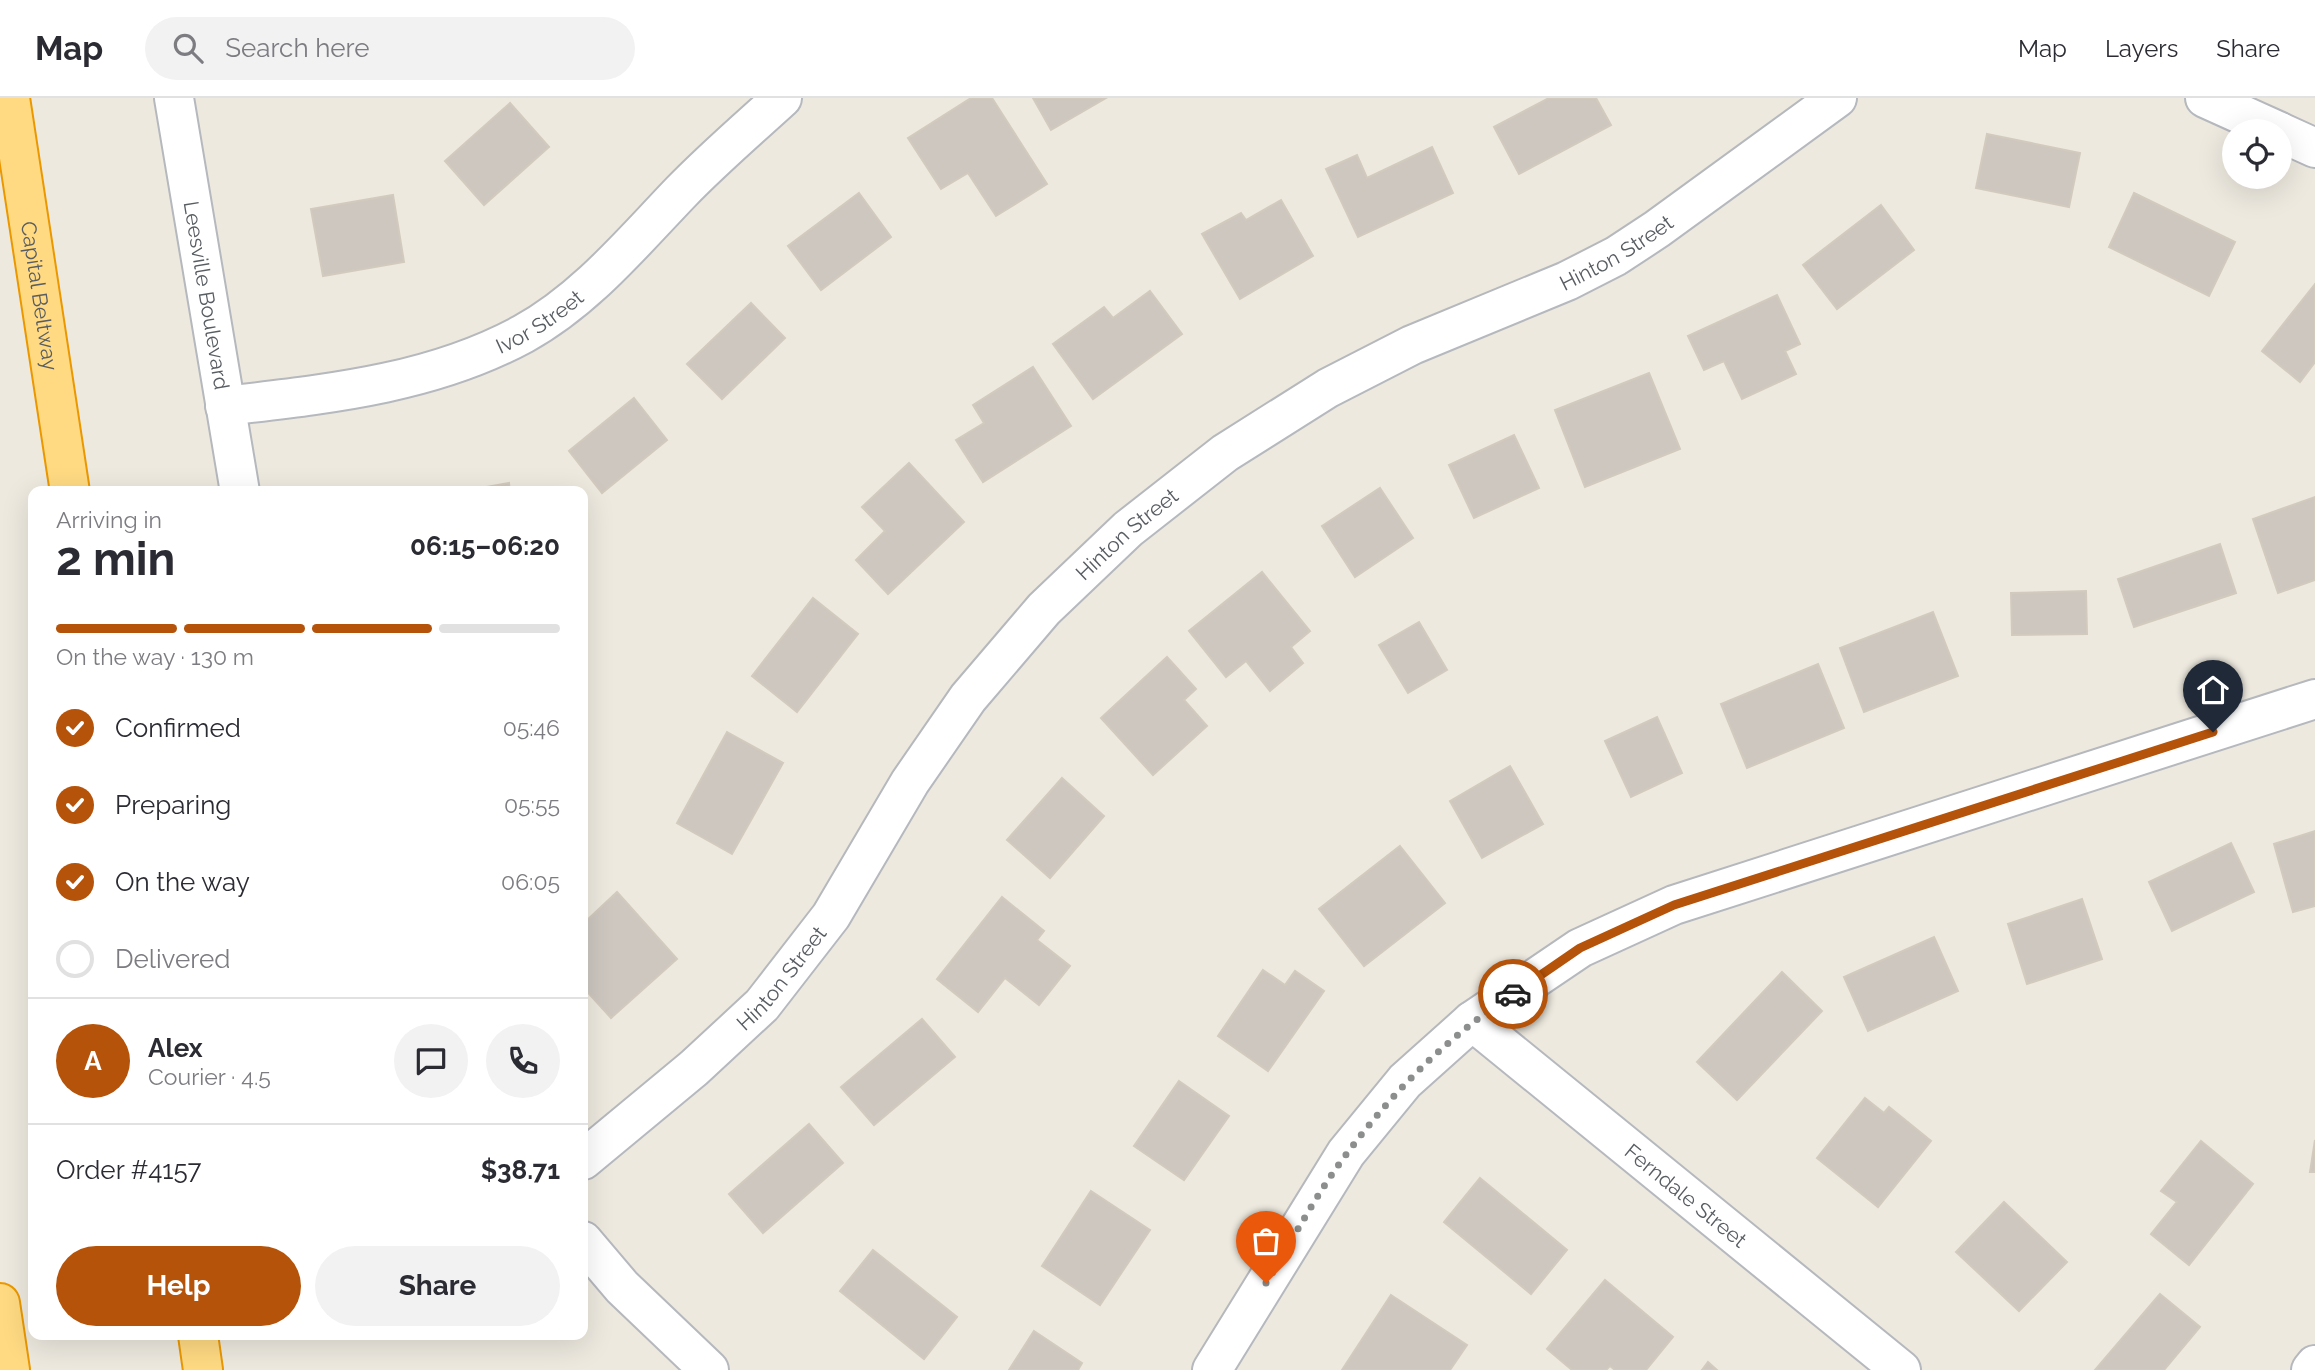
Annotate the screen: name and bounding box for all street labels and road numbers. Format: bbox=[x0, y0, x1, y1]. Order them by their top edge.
street label: Leesville Boulevard bbox=[179, 199, 235, 391]
street label: Hinton Street bbox=[1555, 209, 1678, 295]
street label: Capital Beltway bbox=[16, 219, 64, 372]
street label: Ivor Street bbox=[492, 284, 588, 358]
street label: Hinton Street bbox=[1070, 482, 1183, 585]
street label: Hinton Street bbox=[731, 921, 831, 1035]
street label: Ferndale Street bbox=[1620, 1138, 1752, 1252]

